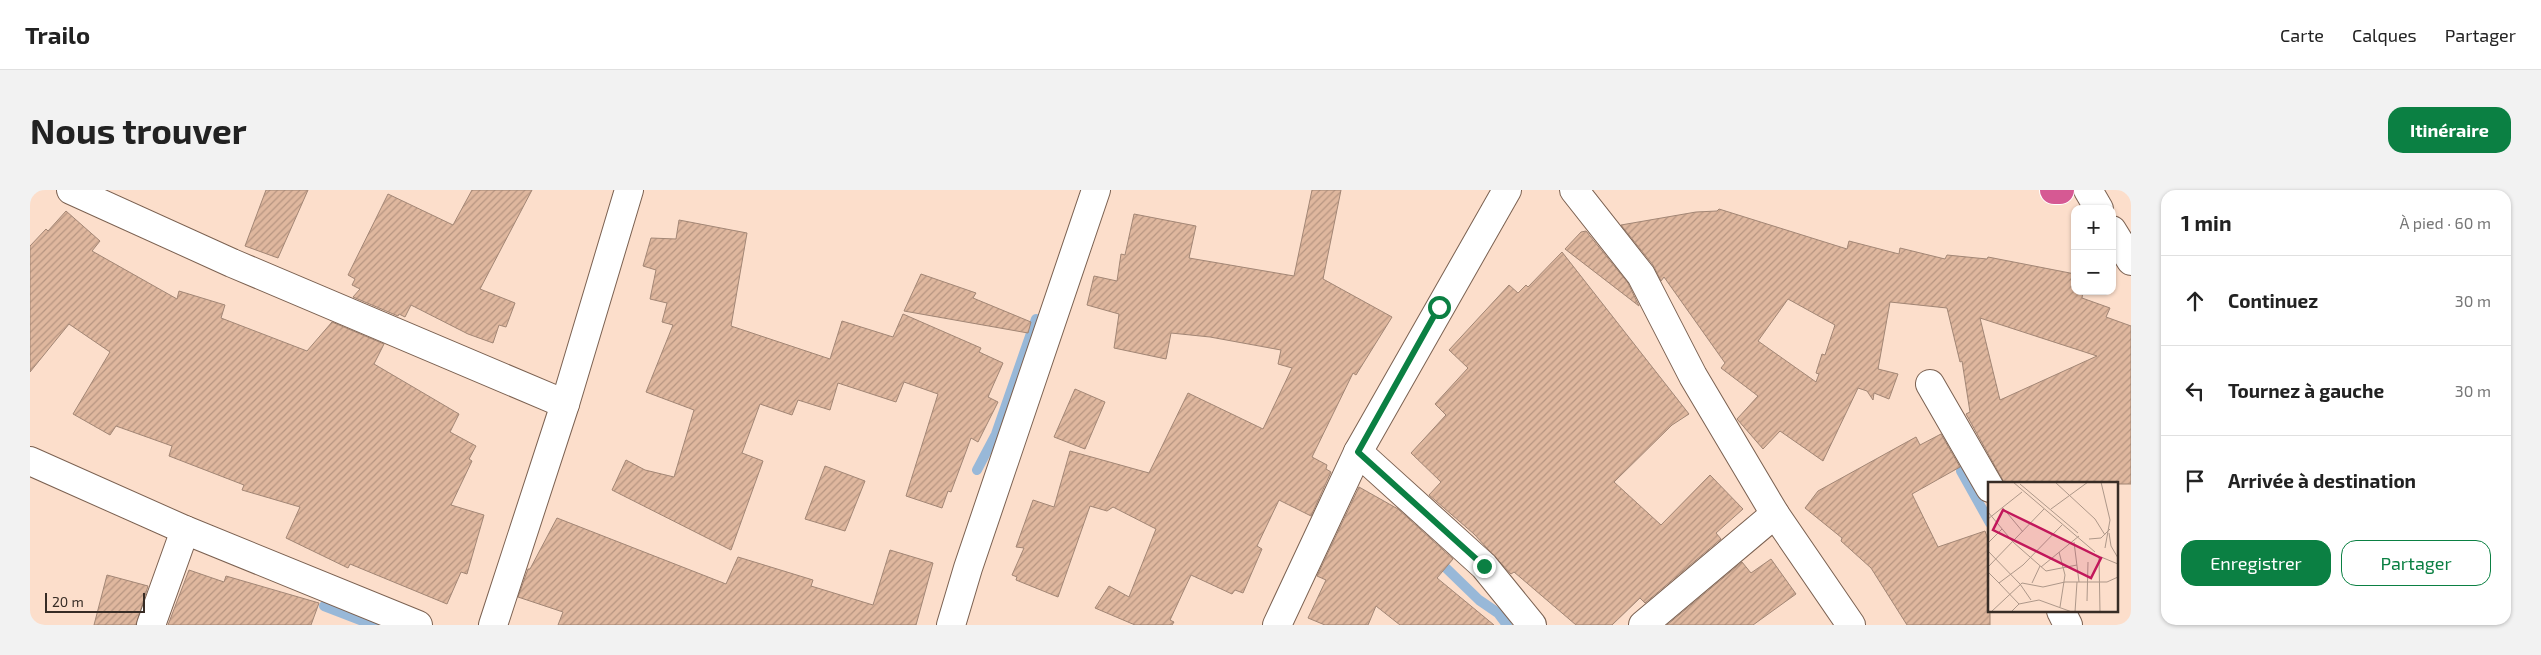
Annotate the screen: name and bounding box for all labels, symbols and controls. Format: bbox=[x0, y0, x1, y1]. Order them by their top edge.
text: Trailo bbox=[25, 20, 90, 49]
text: Carte bbox=[2280, 24, 2324, 46]
text: Calques bbox=[2352, 24, 2417, 46]
text: Partager bbox=[2445, 24, 2516, 46]
button: Itinéraire bbox=[2388, 107, 2511, 153]
text: Nous trouver bbox=[30, 109, 247, 151]
map controls bbox=[2071, 205, 2116, 295]
button: + bbox=[2071, 205, 2116, 250]
text: 1 min bbox=[2181, 210, 2232, 235]
text: À pied · 60 m bbox=[2400, 213, 2491, 232]
button: − bbox=[2071, 250, 2116, 295]
icon: ahead bbox=[2181, 287, 2209, 315]
text: Continuez bbox=[2228, 289, 2318, 312]
text: 30 m bbox=[2455, 291, 2491, 310]
route start bbox=[1428, 296, 1451, 319]
icon: left bbox=[2181, 377, 2209, 405]
text: Tournez à gauche bbox=[2228, 379, 2384, 402]
text: 30 m bbox=[2455, 381, 2491, 400]
icon: arrive bbox=[2181, 467, 2209, 495]
text: Arrivée à destination bbox=[2228, 469, 2416, 492]
inset map bbox=[1988, 482, 2118, 612]
button: Enregistrer bbox=[2181, 540, 2331, 586]
button: Partager bbox=[2341, 540, 2491, 586]
route end bbox=[1473, 555, 1496, 578]
scale bar bbox=[45, 590, 145, 613]
text: 20 m bbox=[52, 593, 84, 610]

